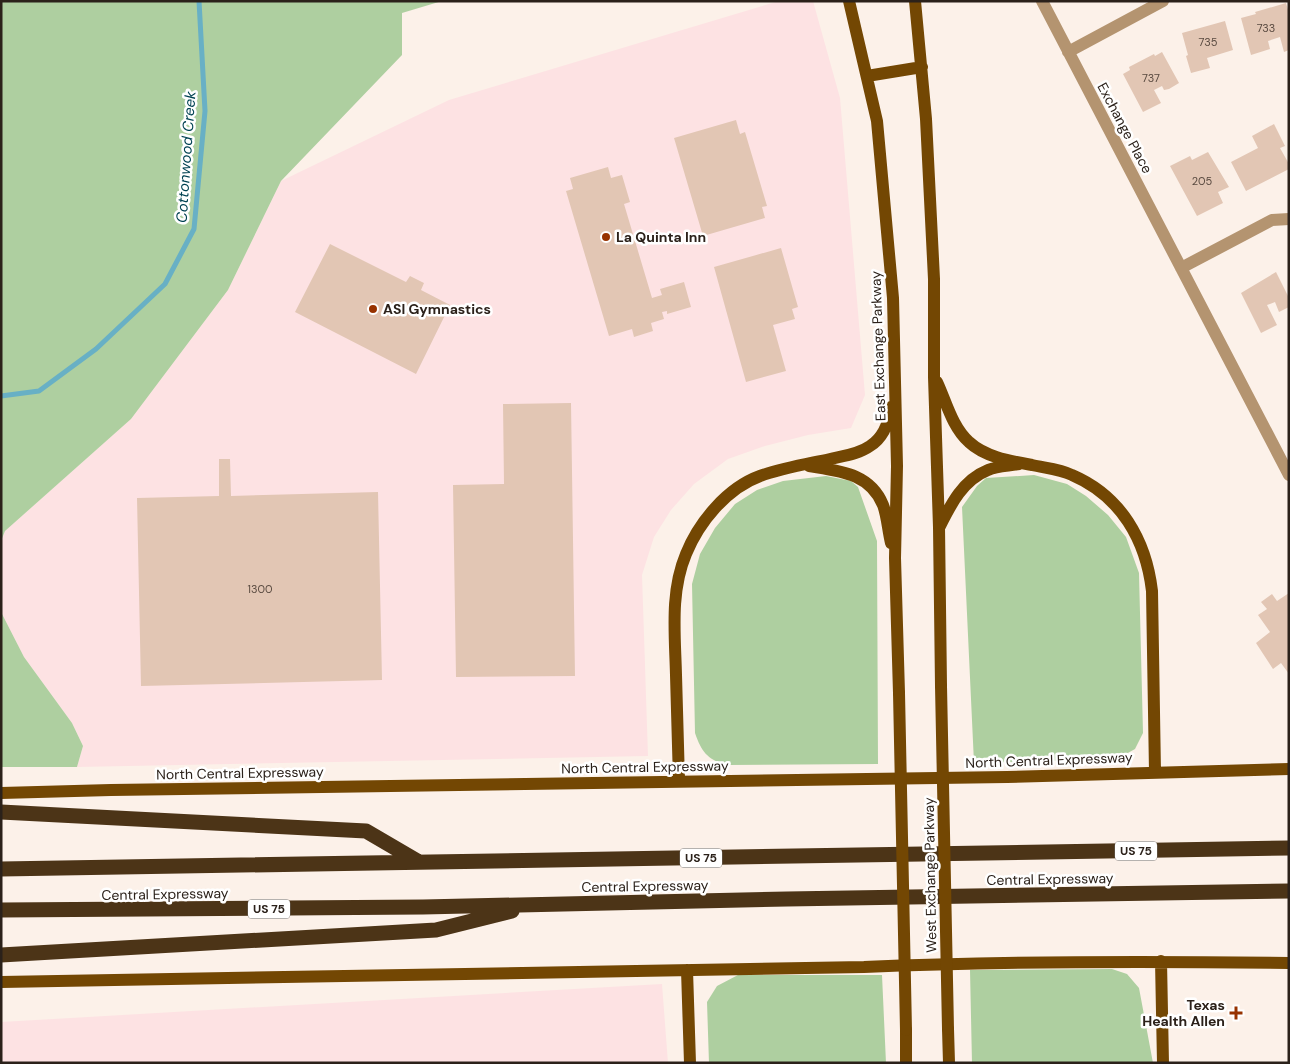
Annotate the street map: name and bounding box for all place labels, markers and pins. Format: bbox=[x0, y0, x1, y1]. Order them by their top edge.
place label: La Quinta Inn bbox=[616, 228, 706, 246]
marker: La Quinta Inn bbox=[600, 231, 612, 243]
place label: ASI Gymnastics bbox=[383, 300, 491, 318]
marker: ASI Gymnastics bbox=[367, 303, 379, 315]
place label: Texas Health Allen bbox=[1142, 996, 1225, 1030]
marker: Texas Health Allen bbox=[1229, 1006, 1243, 1020]

